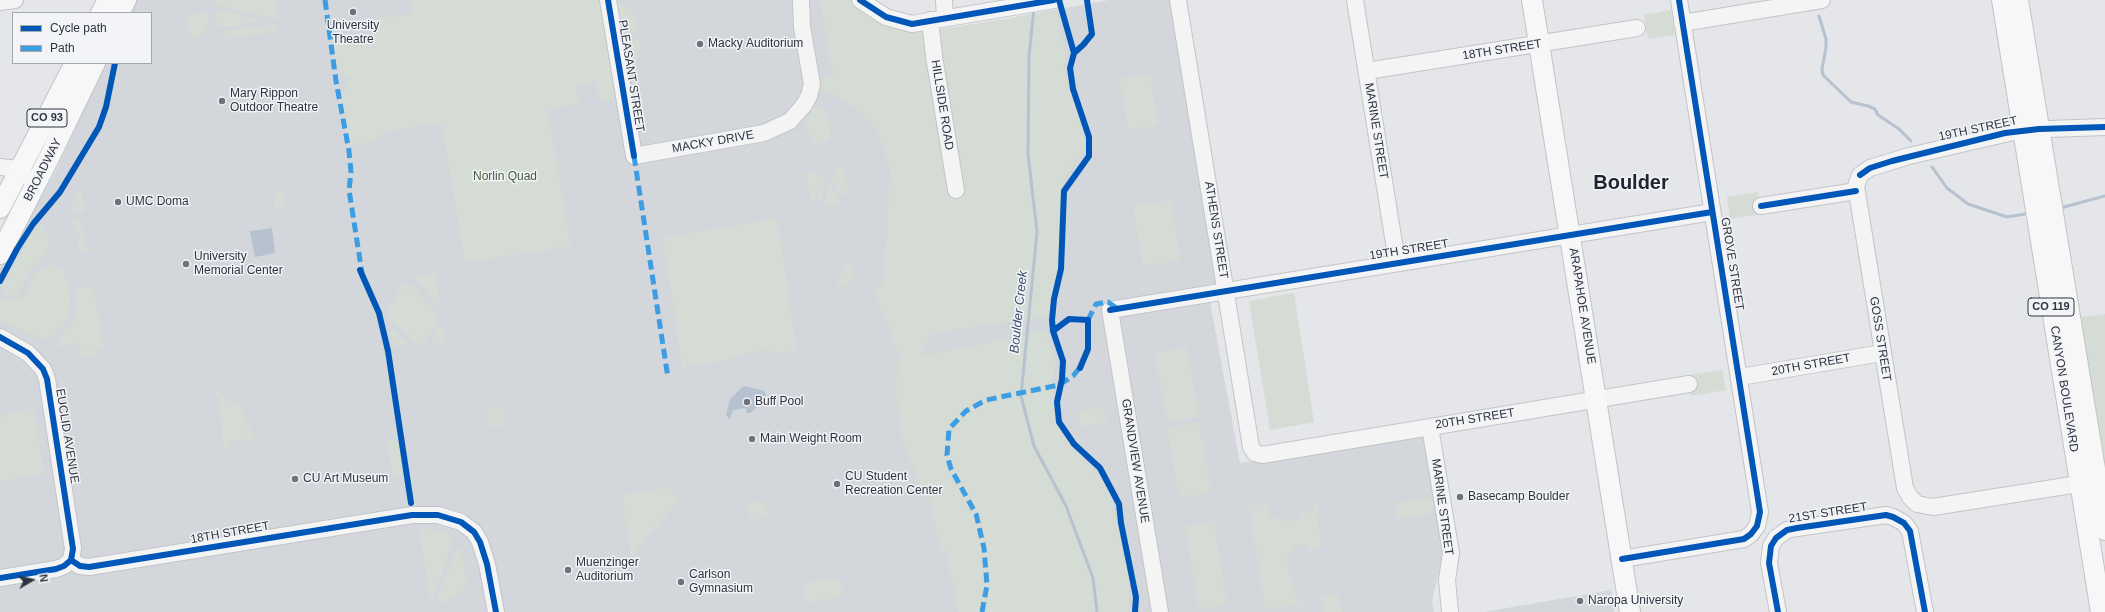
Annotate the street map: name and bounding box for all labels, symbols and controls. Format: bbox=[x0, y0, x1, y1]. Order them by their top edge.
marker: University Theatre bbox=[348, 7, 358, 17]
legend bbox=[12, 12, 152, 64]
place label: University Theatre bbox=[327, 19, 379, 47]
street label: PLEASANT STREET bbox=[615, 19, 647, 133]
text: Cycle path bbox=[50, 21, 107, 35]
place label: Macky Auditorium bbox=[708, 37, 803, 51]
street label: 18TH STREET bbox=[1461, 37, 1543, 63]
marker: Macky Auditorium bbox=[695, 39, 705, 49]
text: Path bbox=[50, 41, 75, 55]
street label: HILLSIDE ROAD bbox=[928, 59, 956, 151]
street label: MARINE STREET bbox=[1361, 82, 1391, 180]
place label: Mary Rippon Outdoor Theatre bbox=[230, 87, 318, 115]
marker: Mary Rippon Outdoor Theatre bbox=[217, 96, 227, 106]
road number: CO 93 bbox=[27, 109, 67, 127]
street label: 19TH STREET bbox=[1937, 114, 2019, 144]
street label: MACKY DRIVE bbox=[671, 128, 755, 156]
street label: BROADWAY bbox=[21, 136, 65, 204]
park label: Norlin Quad bbox=[473, 170, 537, 184]
district label: Boulder bbox=[1593, 171, 1669, 195]
street label: ATHENS STREET bbox=[1201, 180, 1231, 280]
place label: UMC Doma bbox=[126, 195, 189, 209]
marker: UMC Doma bbox=[113, 197, 123, 207]
street label: GROVE STREET bbox=[1718, 216, 1746, 312]
street label: 19TH STREET bbox=[1368, 237, 1450, 263]
street label: ARAPAHOE AVENUE bbox=[1566, 247, 1598, 365]
place label: University Memorial Center bbox=[194, 250, 283, 278]
marker: University Memorial Center bbox=[181, 259, 191, 269]
water label: Boulder Creek bbox=[1007, 270, 1031, 354]
street label: GOSS STREET bbox=[1866, 296, 1894, 382]
road number: CO 119 bbox=[2028, 298, 2074, 316]
street label: CANYON BOULEVARD bbox=[2047, 325, 2081, 453]
street label: 20TH STREET bbox=[1770, 351, 1852, 379]
street label: EUCLID AVENUE bbox=[52, 388, 82, 484]
place label: Buff Pool bbox=[755, 395, 803, 409]
marker: Buff Pool bbox=[742, 397, 752, 407]
street label: GRANDVIEW AVENUE bbox=[1118, 398, 1152, 524]
street label: 20TH STREET bbox=[1434, 406, 1516, 432]
place label: Main Weight Room bbox=[760, 432, 862, 446]
marker: Main Weight Room bbox=[747, 434, 757, 444]
street label: MARINE STREET bbox=[1428, 458, 1456, 556]
place label: CU Student Recreation Center bbox=[845, 470, 942, 498]
place label: CU Art Museum bbox=[303, 472, 388, 486]
marker: CU Art Museum bbox=[290, 474, 300, 484]
marker: CU Student Recreation Center bbox=[832, 479, 842, 489]
place label: Basecamp Boulder bbox=[1468, 490, 1569, 504]
marker: Basecamp Boulder bbox=[1455, 492, 1465, 502]
street label: 21ST STREET bbox=[1788, 500, 1868, 526]
street label: 18TH STREET bbox=[189, 519, 271, 547]
place label: Muenzinger Auditorium bbox=[576, 556, 639, 584]
north arrow bbox=[12, 560, 52, 600]
marker: Muenzinger Auditorium bbox=[563, 565, 573, 575]
place label: Carlson Gymnasium bbox=[689, 568, 753, 596]
text: N bbox=[37, 573, 50, 583]
marker: Carlson Gymnasium bbox=[676, 577, 686, 587]
place label: Naropa University bbox=[1588, 594, 1683, 608]
marker: Naropa University bbox=[1575, 596, 1585, 606]

